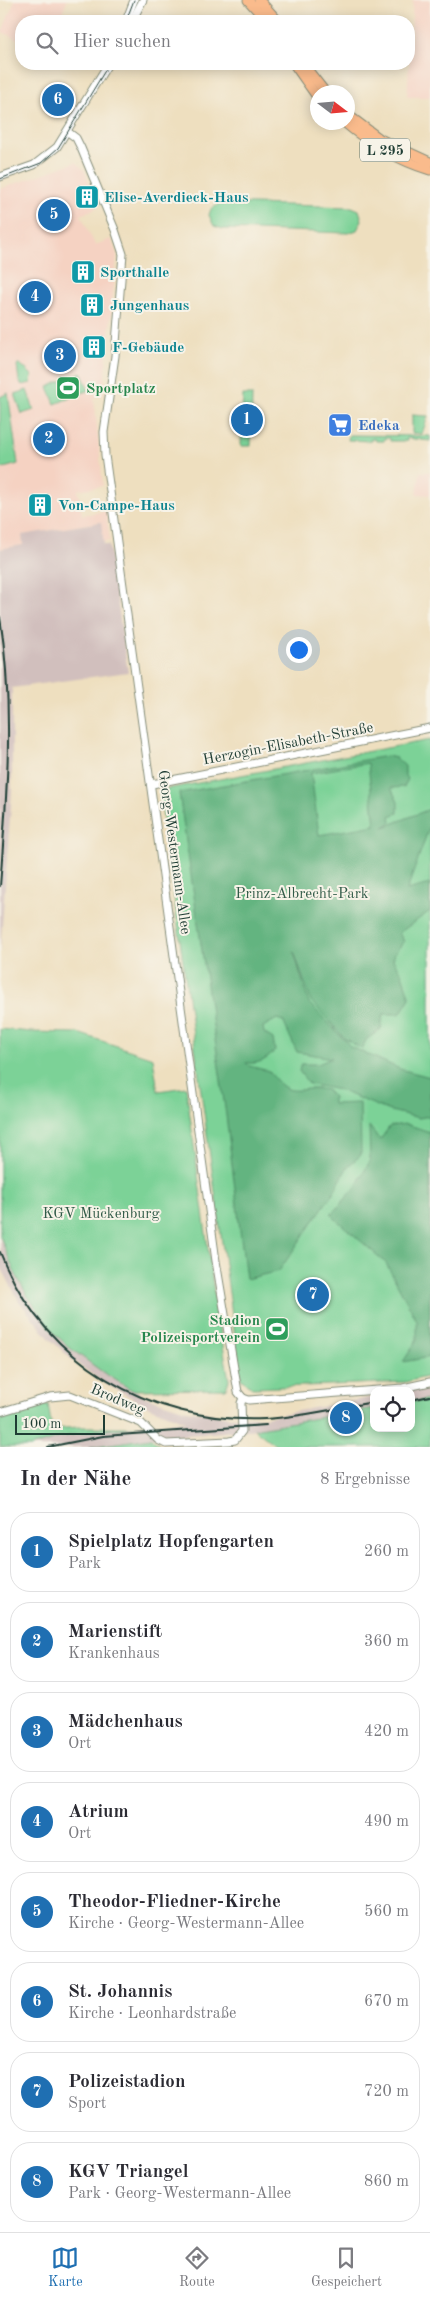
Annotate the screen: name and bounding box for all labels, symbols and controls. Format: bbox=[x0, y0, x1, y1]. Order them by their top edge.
search box bbox=[15, 15, 415, 70]
icon: search bbox=[33, 29, 61, 57]
text: Hier suchen bbox=[73, 33, 171, 52]
pin: 6 bbox=[42, 81, 74, 119]
north arrow bbox=[310, 85, 355, 130]
road number: L 295 bbox=[360, 138, 410, 162]
building icon: Elise-Averdieck-Haus bbox=[74, 184, 100, 210]
place label: Elise-Averdieck-Haus bbox=[104, 191, 248, 206]
pin: 5 bbox=[38, 196, 70, 234]
building icon: Sporthalle bbox=[70, 259, 96, 285]
place label: Sporthalle bbox=[100, 266, 169, 281]
pin: 4 bbox=[19, 278, 51, 316]
building icon: Jungenhaus bbox=[79, 292, 105, 318]
place label: Jungenhaus bbox=[110, 299, 189, 314]
building icon: F-Gebäude bbox=[81, 334, 107, 360]
pin: 3 bbox=[44, 337, 76, 375]
place label: F-Gebäude bbox=[112, 341, 184, 356]
sports icon: Sportplatz bbox=[55, 375, 81, 401]
place label: Sportplatz bbox=[86, 382, 156, 397]
pin: 1 bbox=[231, 401, 263, 439]
supermarket icon: Edeka bbox=[327, 412, 353, 438]
place label: Edeka bbox=[358, 419, 400, 434]
pin: 2 bbox=[33, 420, 65, 458]
building icon: Von-Campe-Haus bbox=[27, 492, 53, 518]
place label: Von-Campe-Haus bbox=[58, 499, 175, 514]
your location bbox=[286, 637, 312, 663]
street label: Herzogin-Elisabeth-Straße bbox=[202, 721, 375, 768]
street label: Georg-Westermann-Allee bbox=[155, 769, 192, 935]
park label: Prinz-Albrecht-Park bbox=[235, 887, 369, 902]
park label: KGV Mückenburg bbox=[42, 1207, 160, 1222]
pin: 7 bbox=[297, 1276, 329, 1314]
place label: Stadion Polizeisportverein bbox=[141, 1314, 260, 1346]
sports icon: Stadion Polizeisportverein bbox=[264, 1316, 290, 1342]
street label: Brodweg bbox=[88, 1382, 147, 1419]
map controls bbox=[370, 1387, 415, 1432]
button: locate bbox=[370, 1387, 415, 1432]
pin: 8 bbox=[330, 1399, 362, 1437]
scale bar bbox=[15, 1412, 105, 1435]
text: 100 m bbox=[22, 1417, 61, 1431]
text: In der Nähe bbox=[20, 1469, 131, 1490]
text: 8 Ergebnisse bbox=[320, 1472, 410, 1488]
text: Spielplatz Hopfengarten bbox=[68, 1533, 274, 1552]
text: 1 bbox=[32, 1544, 42, 1560]
text: 260 m bbox=[364, 1544, 409, 1560]
text: Park bbox=[68, 1556, 101, 1572]
text: Marienstift bbox=[68, 1623, 162, 1642]
text: 2 bbox=[32, 1634, 42, 1650]
text: 360 m bbox=[364, 1634, 409, 1650]
text: Krankenhaus bbox=[68, 1646, 160, 1662]
text: Mädchenhaus bbox=[68, 1713, 183, 1732]
text: 3 bbox=[32, 1724, 42, 1740]
text: 420 m bbox=[364, 1724, 409, 1740]
text: Ort bbox=[68, 1736, 91, 1752]
text: Atrium bbox=[68, 1803, 129, 1822]
text: 4 bbox=[32, 1814, 42, 1830]
text: 490 m bbox=[364, 1814, 409, 1830]
text: Ort bbox=[68, 1826, 91, 1842]
text: Theodor-Fliedner-Kirche bbox=[68, 1893, 281, 1912]
text: 5 bbox=[32, 1904, 42, 1920]
text: 560 m bbox=[364, 1904, 409, 1920]
text: Kirche · Georg-Westermann-Allee bbox=[68, 1916, 304, 1932]
text: St. Johannis bbox=[68, 1983, 172, 2002]
text: 6 bbox=[32, 1994, 42, 2010]
text: 670 m bbox=[364, 1994, 409, 2010]
text: Kirche · Leonhardstraße bbox=[68, 2006, 236, 2022]
text: Polizeistadion bbox=[68, 2073, 185, 2092]
text: 7 bbox=[32, 2084, 42, 2100]
text: 720 m bbox=[364, 2084, 409, 2100]
text: Sport bbox=[68, 2096, 106, 2112]
text: KGV Triangel bbox=[68, 2163, 189, 2182]
text: 8 bbox=[32, 2174, 42, 2190]
text: 860 m bbox=[364, 2174, 409, 2190]
text: Park · Georg-Westermann-Allee bbox=[68, 2186, 291, 2202]
tab: Karte bbox=[48, 2244, 83, 2291]
tab: Route bbox=[179, 2244, 215, 2291]
tab: Gespeichert bbox=[311, 2244, 382, 2291]

